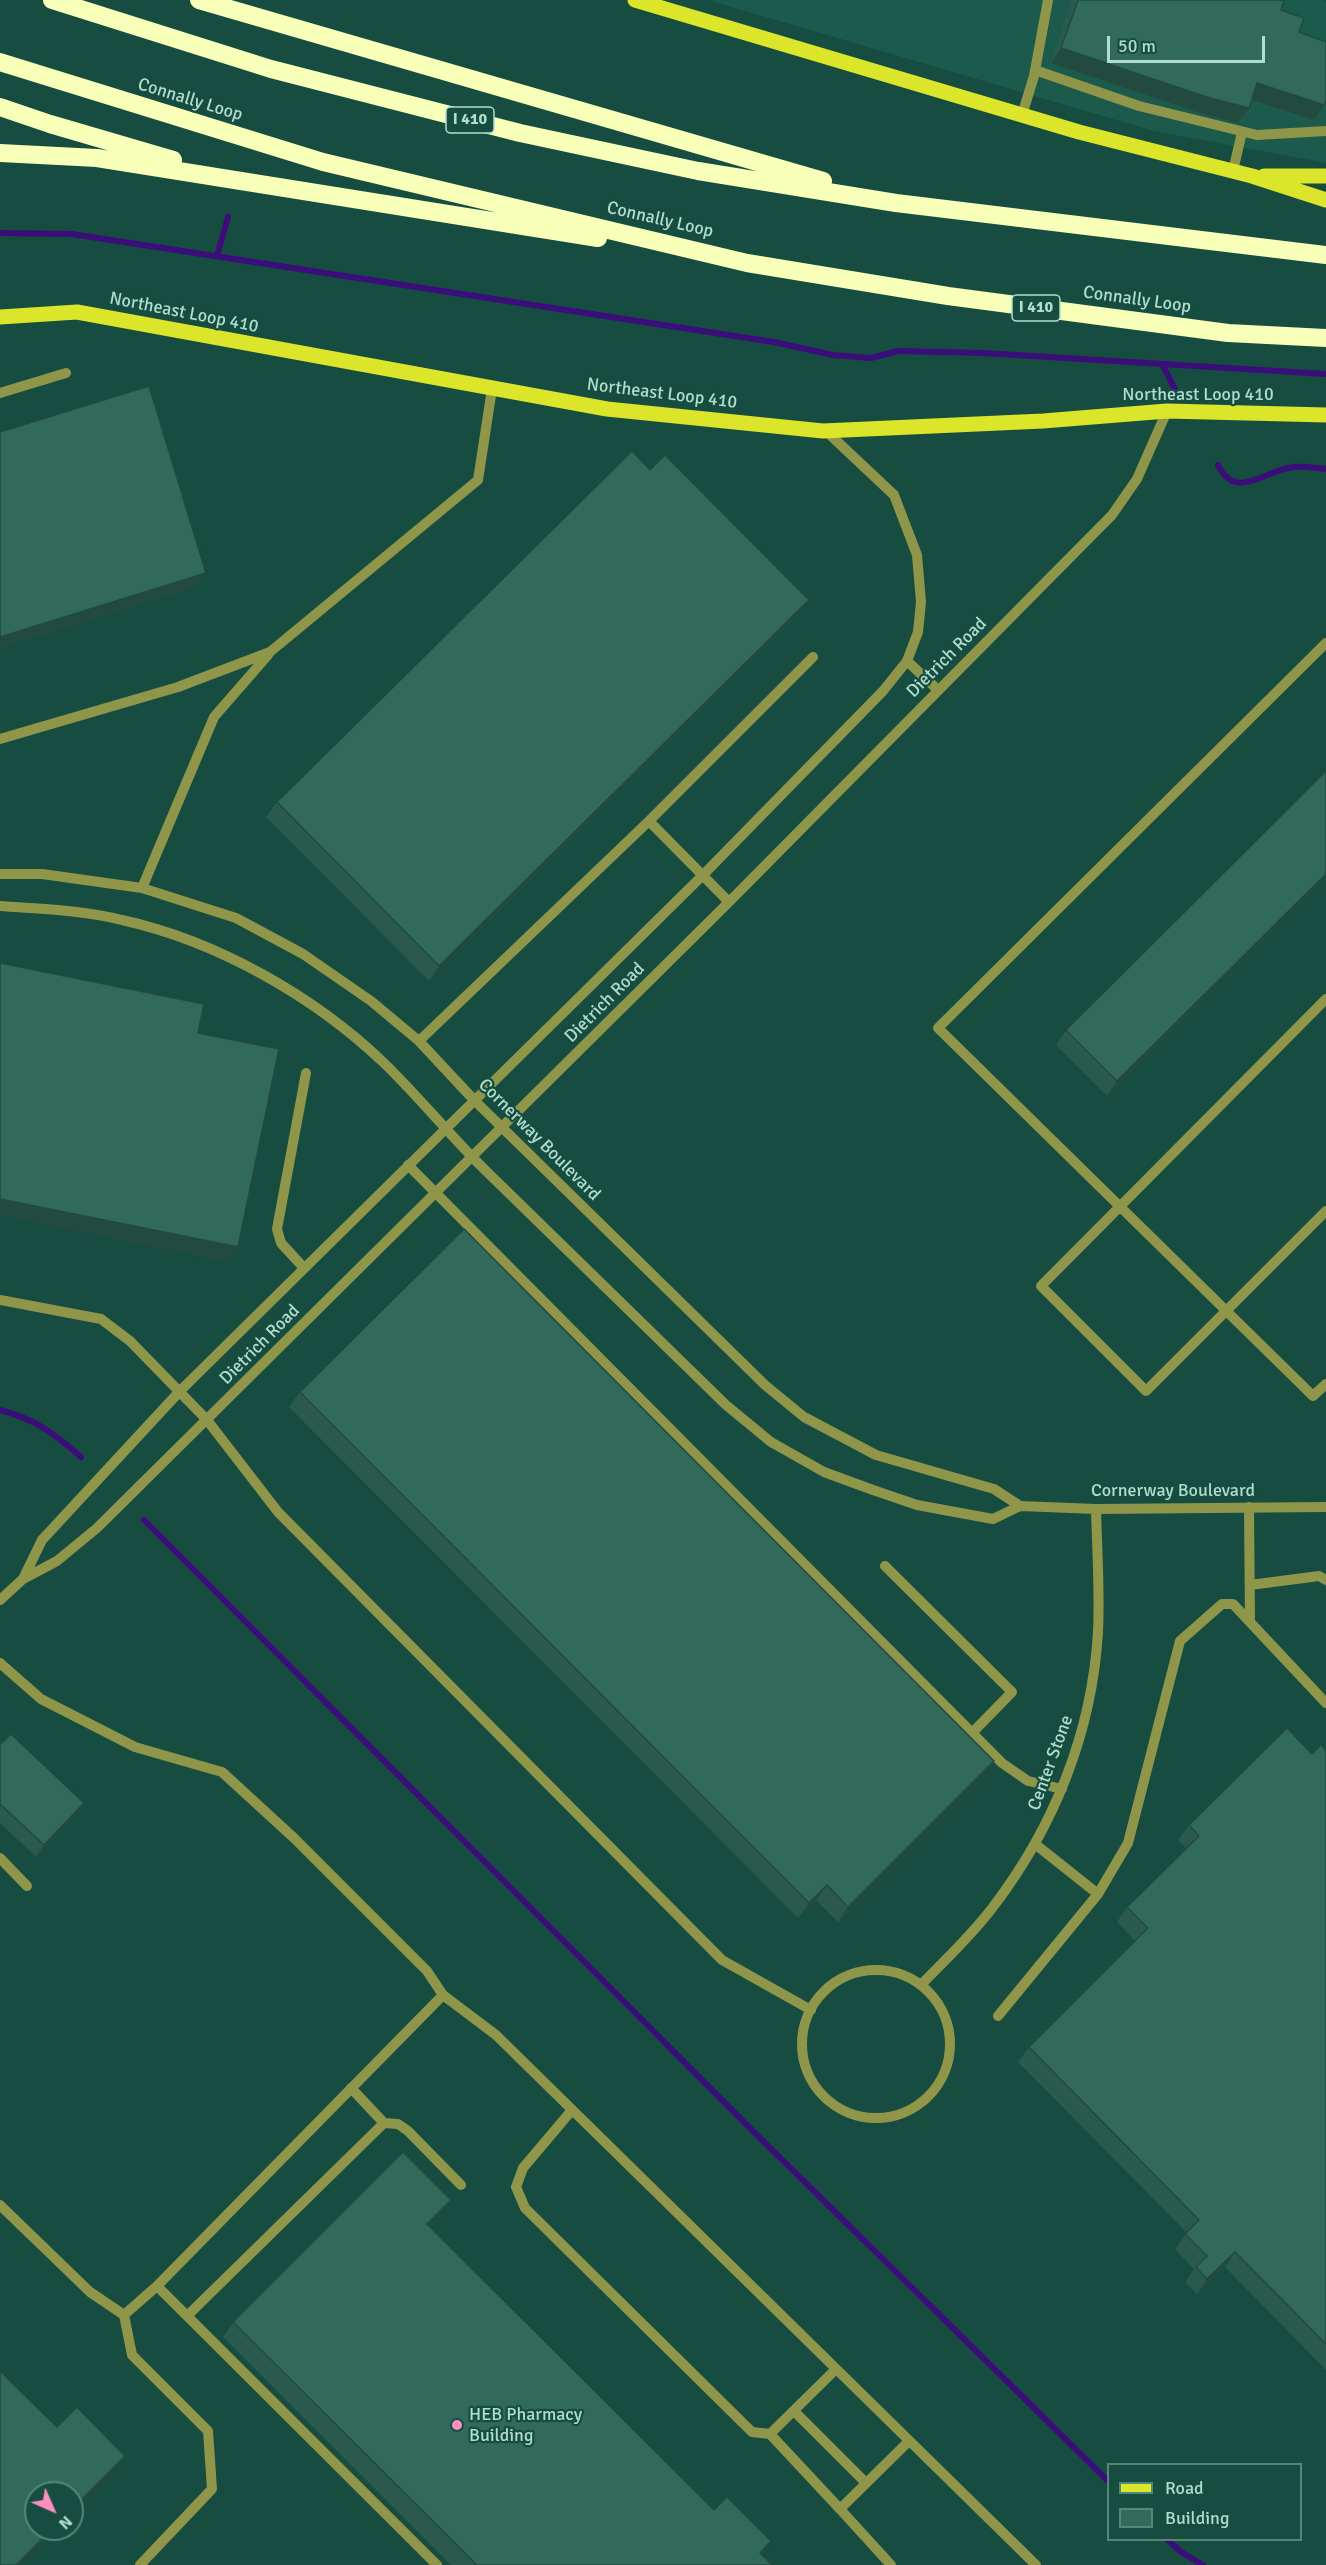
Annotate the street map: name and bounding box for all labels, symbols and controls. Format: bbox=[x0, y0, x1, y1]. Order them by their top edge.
scale bar bbox=[1110, 24, 1268, 62]
text: 50 m bbox=[1118, 35, 1156, 57]
street label: Connally Loop bbox=[135, 74, 245, 126]
road number: I 410 bbox=[446, 107, 494, 133]
street label: Connally Loop bbox=[605, 197, 715, 243]
street label: Connally Loop bbox=[1082, 282, 1192, 318]
street label: Northeast Loop 410 bbox=[108, 288, 260, 338]
road number: I 410 bbox=[1012, 295, 1060, 321]
street label: Northeast Loop 410 bbox=[586, 374, 738, 414]
street label: Northeast Loop 410 bbox=[1122, 384, 1274, 406]
street label: Dietrich Road bbox=[902, 613, 992, 703]
street label: Dietrich Road bbox=[560, 958, 650, 1048]
street label: Cornerway Boulevard bbox=[473, 1074, 605, 1206]
street label: Dietrich Road bbox=[215, 1300, 305, 1390]
street label: Cornerway Boulevard bbox=[1091, 1480, 1255, 1502]
street label: Center Stone bbox=[1024, 1713, 1078, 1813]
place label: HEB Pharmacy Building bbox=[469, 2404, 582, 2446]
marker: HEB Pharmacy Building bbox=[450, 2418, 464, 2432]
legend bbox=[1107, 2463, 1302, 2541]
text: Road bbox=[1165, 2477, 1204, 2499]
north arrow bbox=[24, 2481, 84, 2541]
text: Building bbox=[1165, 2507, 1229, 2529]
text: N bbox=[54, 2511, 76, 2533]

